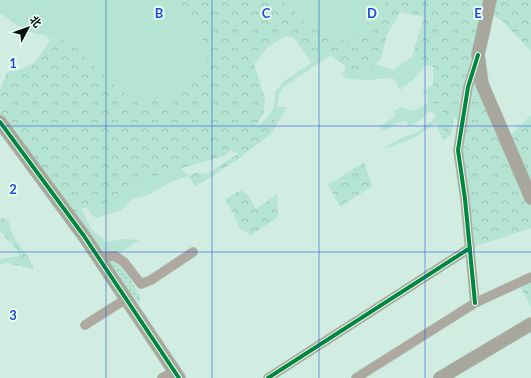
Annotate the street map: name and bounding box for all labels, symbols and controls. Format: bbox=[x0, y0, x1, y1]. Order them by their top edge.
text: B bbox=[155, 5, 164, 21]
text: C bbox=[262, 5, 271, 21]
text: D bbox=[367, 5, 377, 21]
text: E bbox=[474, 5, 482, 21]
north arrow bbox=[8, 8, 48, 48]
text: 北 bbox=[27, 13, 44, 30]
text: 1 bbox=[9, 55, 17, 71]
text: 2 bbox=[9, 181, 17, 197]
text: 3 bbox=[9, 307, 17, 323]

